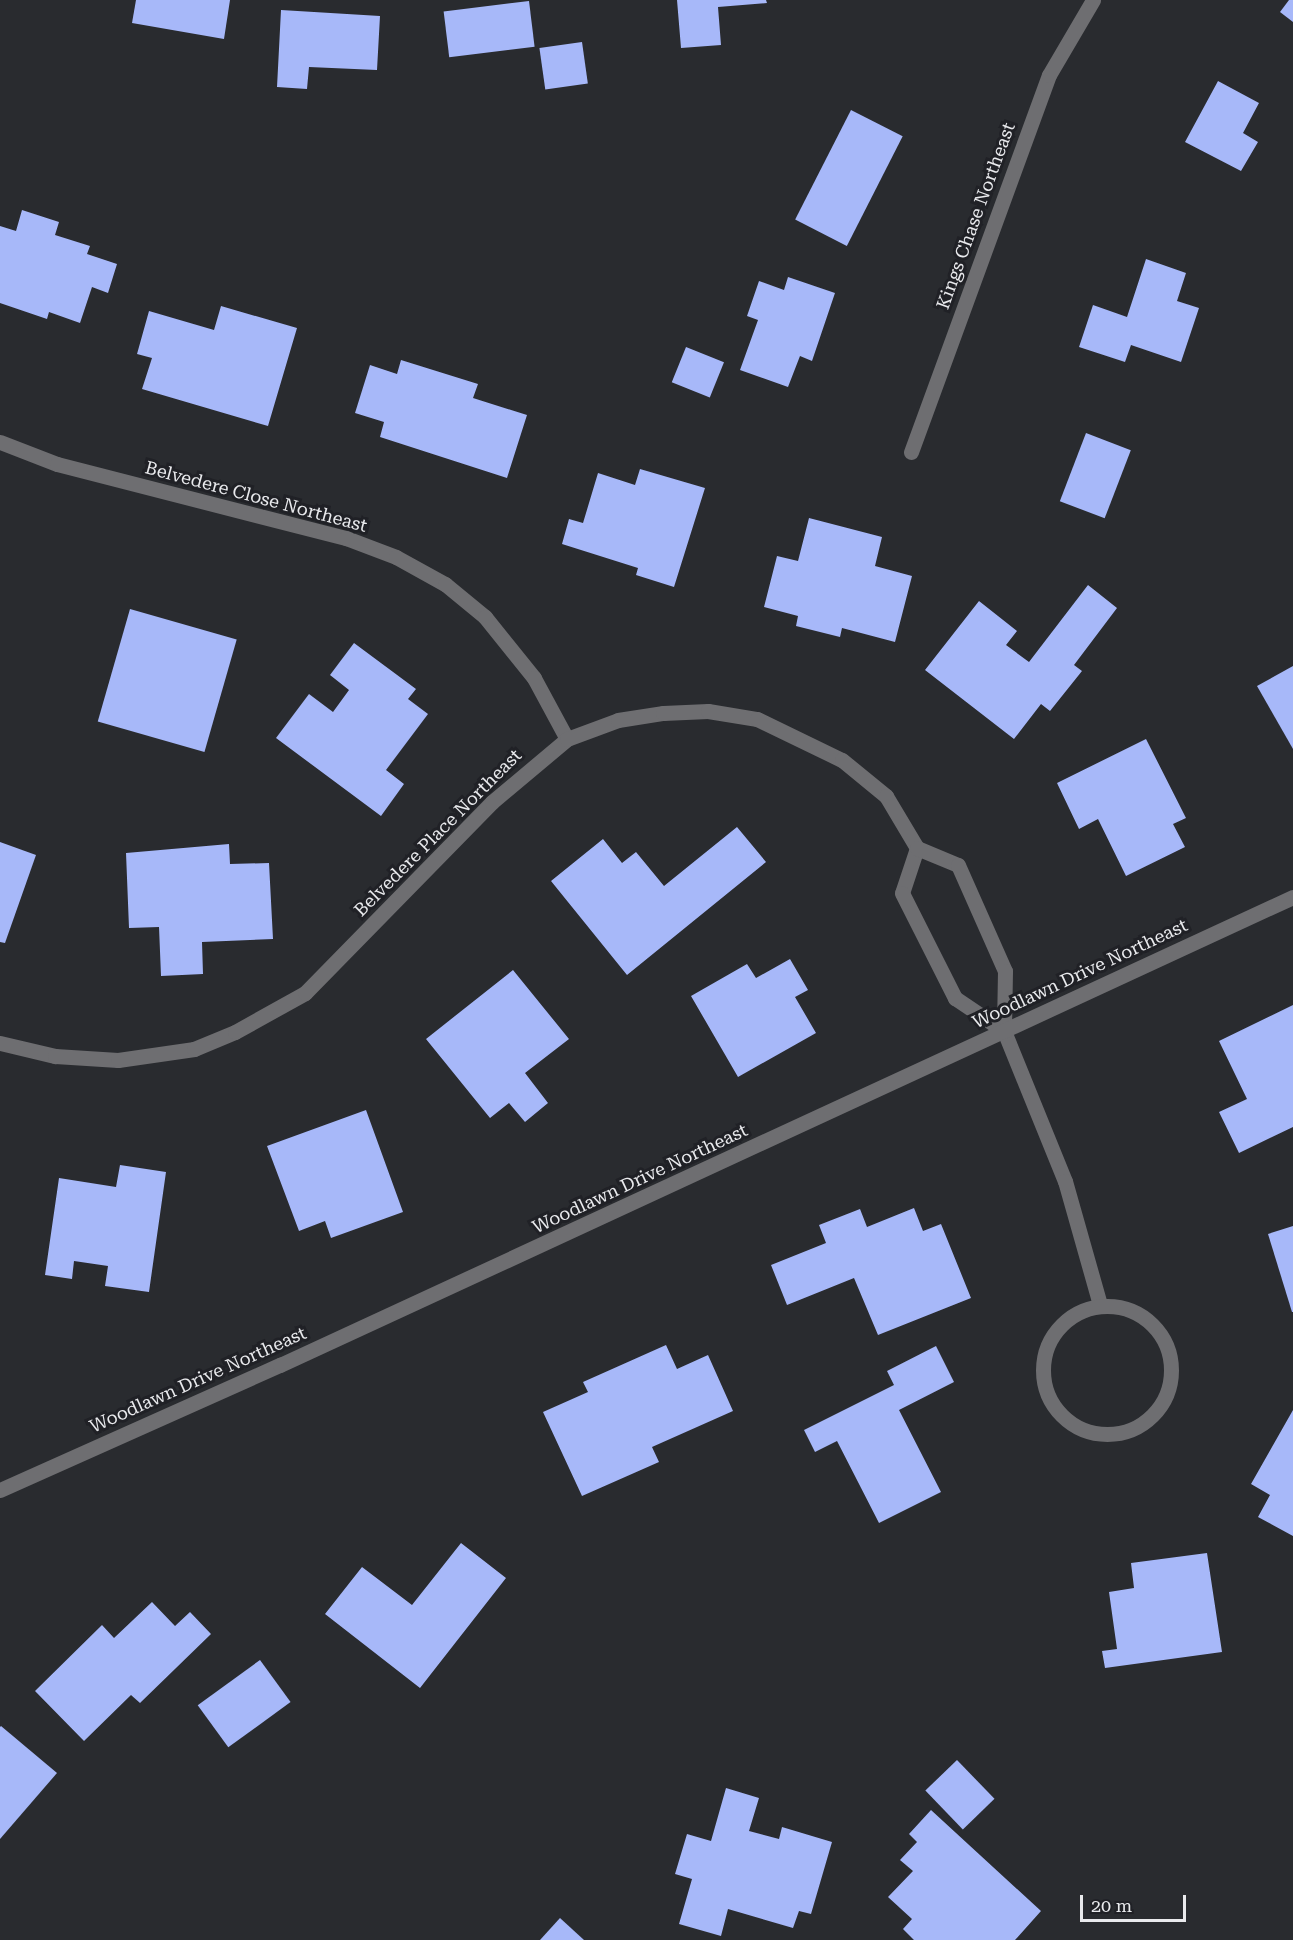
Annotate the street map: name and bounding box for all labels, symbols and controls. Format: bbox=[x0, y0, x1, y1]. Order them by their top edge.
street label: Kings Chase Northeast bbox=[932, 120, 1020, 312]
street label: Belvedere Close Northeast bbox=[143, 457, 369, 537]
street label: Belvedere Place Northeast bbox=[350, 745, 526, 921]
street label: Woodlawn Drive Northeast bbox=[969, 915, 1191, 1033]
street label: Woodlawn Drive Northeast bbox=[529, 1120, 751, 1238]
street label: Woodlawn Drive Northeast bbox=[86, 1322, 310, 1438]
scale bar bbox=[1083, 1883, 1190, 1921]
text: 20 m bbox=[1091, 1895, 1132, 1916]

